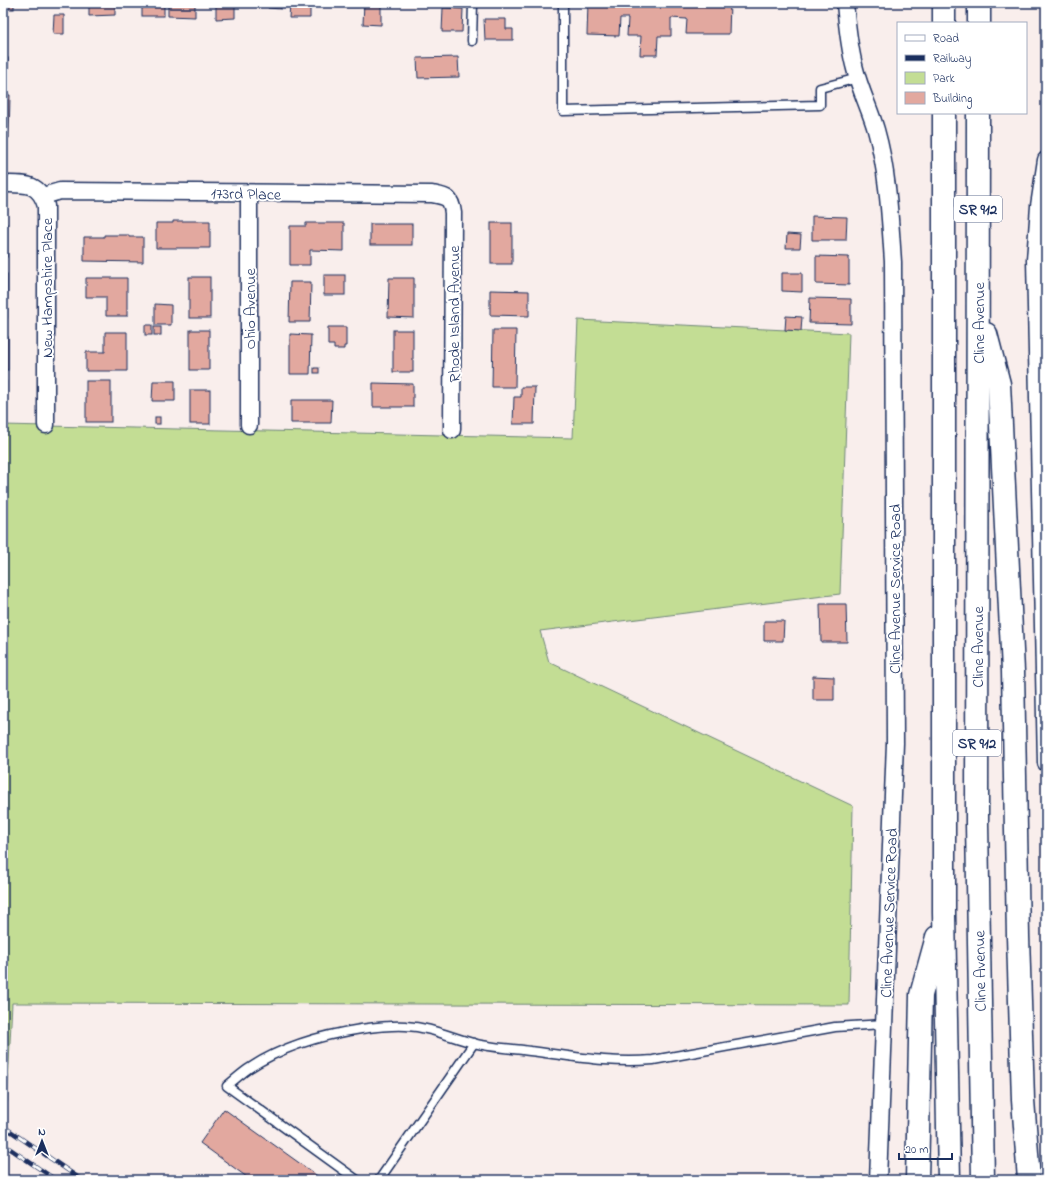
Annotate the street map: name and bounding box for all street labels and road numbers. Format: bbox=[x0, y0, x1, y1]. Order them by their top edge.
street label: 173rd Place bbox=[211, 182, 282, 208]
road number: SR 912 bbox=[954, 196, 1002, 222]
street label: New Hampshire Place bbox=[36, 217, 60, 358]
street label: Rhode Island Avenue bbox=[443, 245, 467, 382]
street label: Ohio Avenue bbox=[239, 268, 263, 350]
street label: Cline Avenue bbox=[968, 282, 992, 364]
street label: Cline Avenue Service Road bbox=[884, 504, 908, 674]
street label: Cline Avenue bbox=[967, 606, 991, 688]
road number: SR 912 bbox=[953, 730, 1001, 756]
street label: Cline Avenue Service Road bbox=[875, 828, 905, 998]
street label: Cline Avenue bbox=[968, 929, 994, 1012]

